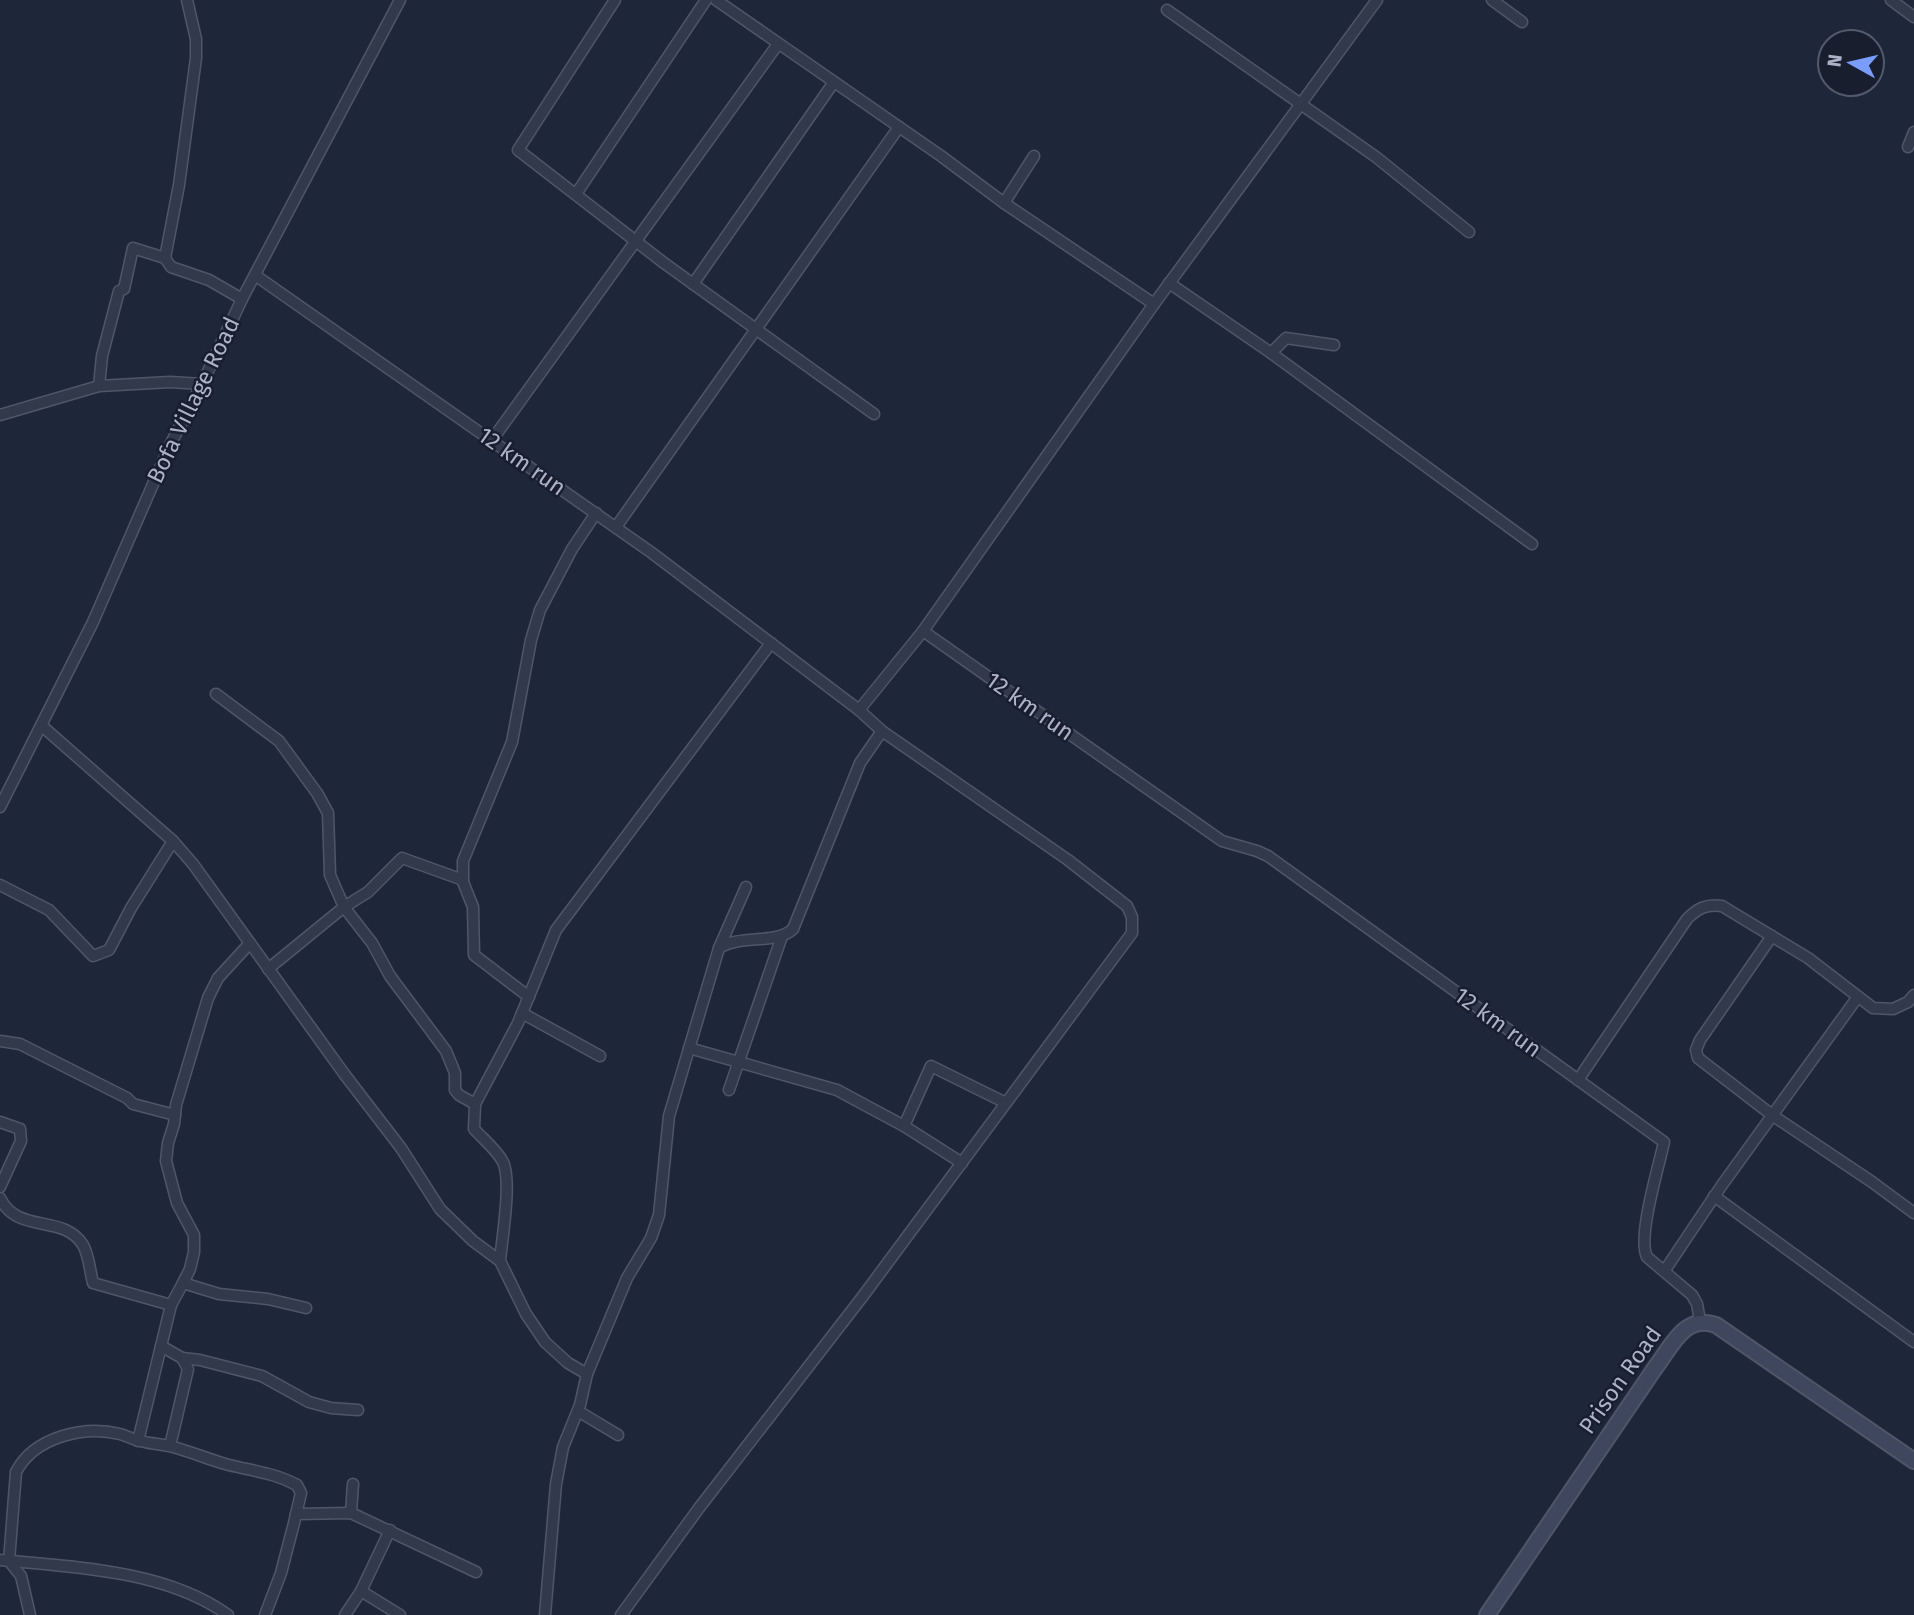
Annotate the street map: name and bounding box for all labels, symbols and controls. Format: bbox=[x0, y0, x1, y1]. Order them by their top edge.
north arrow bbox=[1816, 28, 1886, 98]
text: N bbox=[1822, 53, 1847, 69]
street label: Bofa Village Road bbox=[141, 312, 245, 488]
street label: 12 km run bbox=[473, 421, 571, 501]
street label: 12 km run bbox=[981, 666, 1079, 746]
street label: 12 km run bbox=[1449, 981, 1547, 1063]
street label: Prison Road bbox=[1573, 1321, 1667, 1439]

